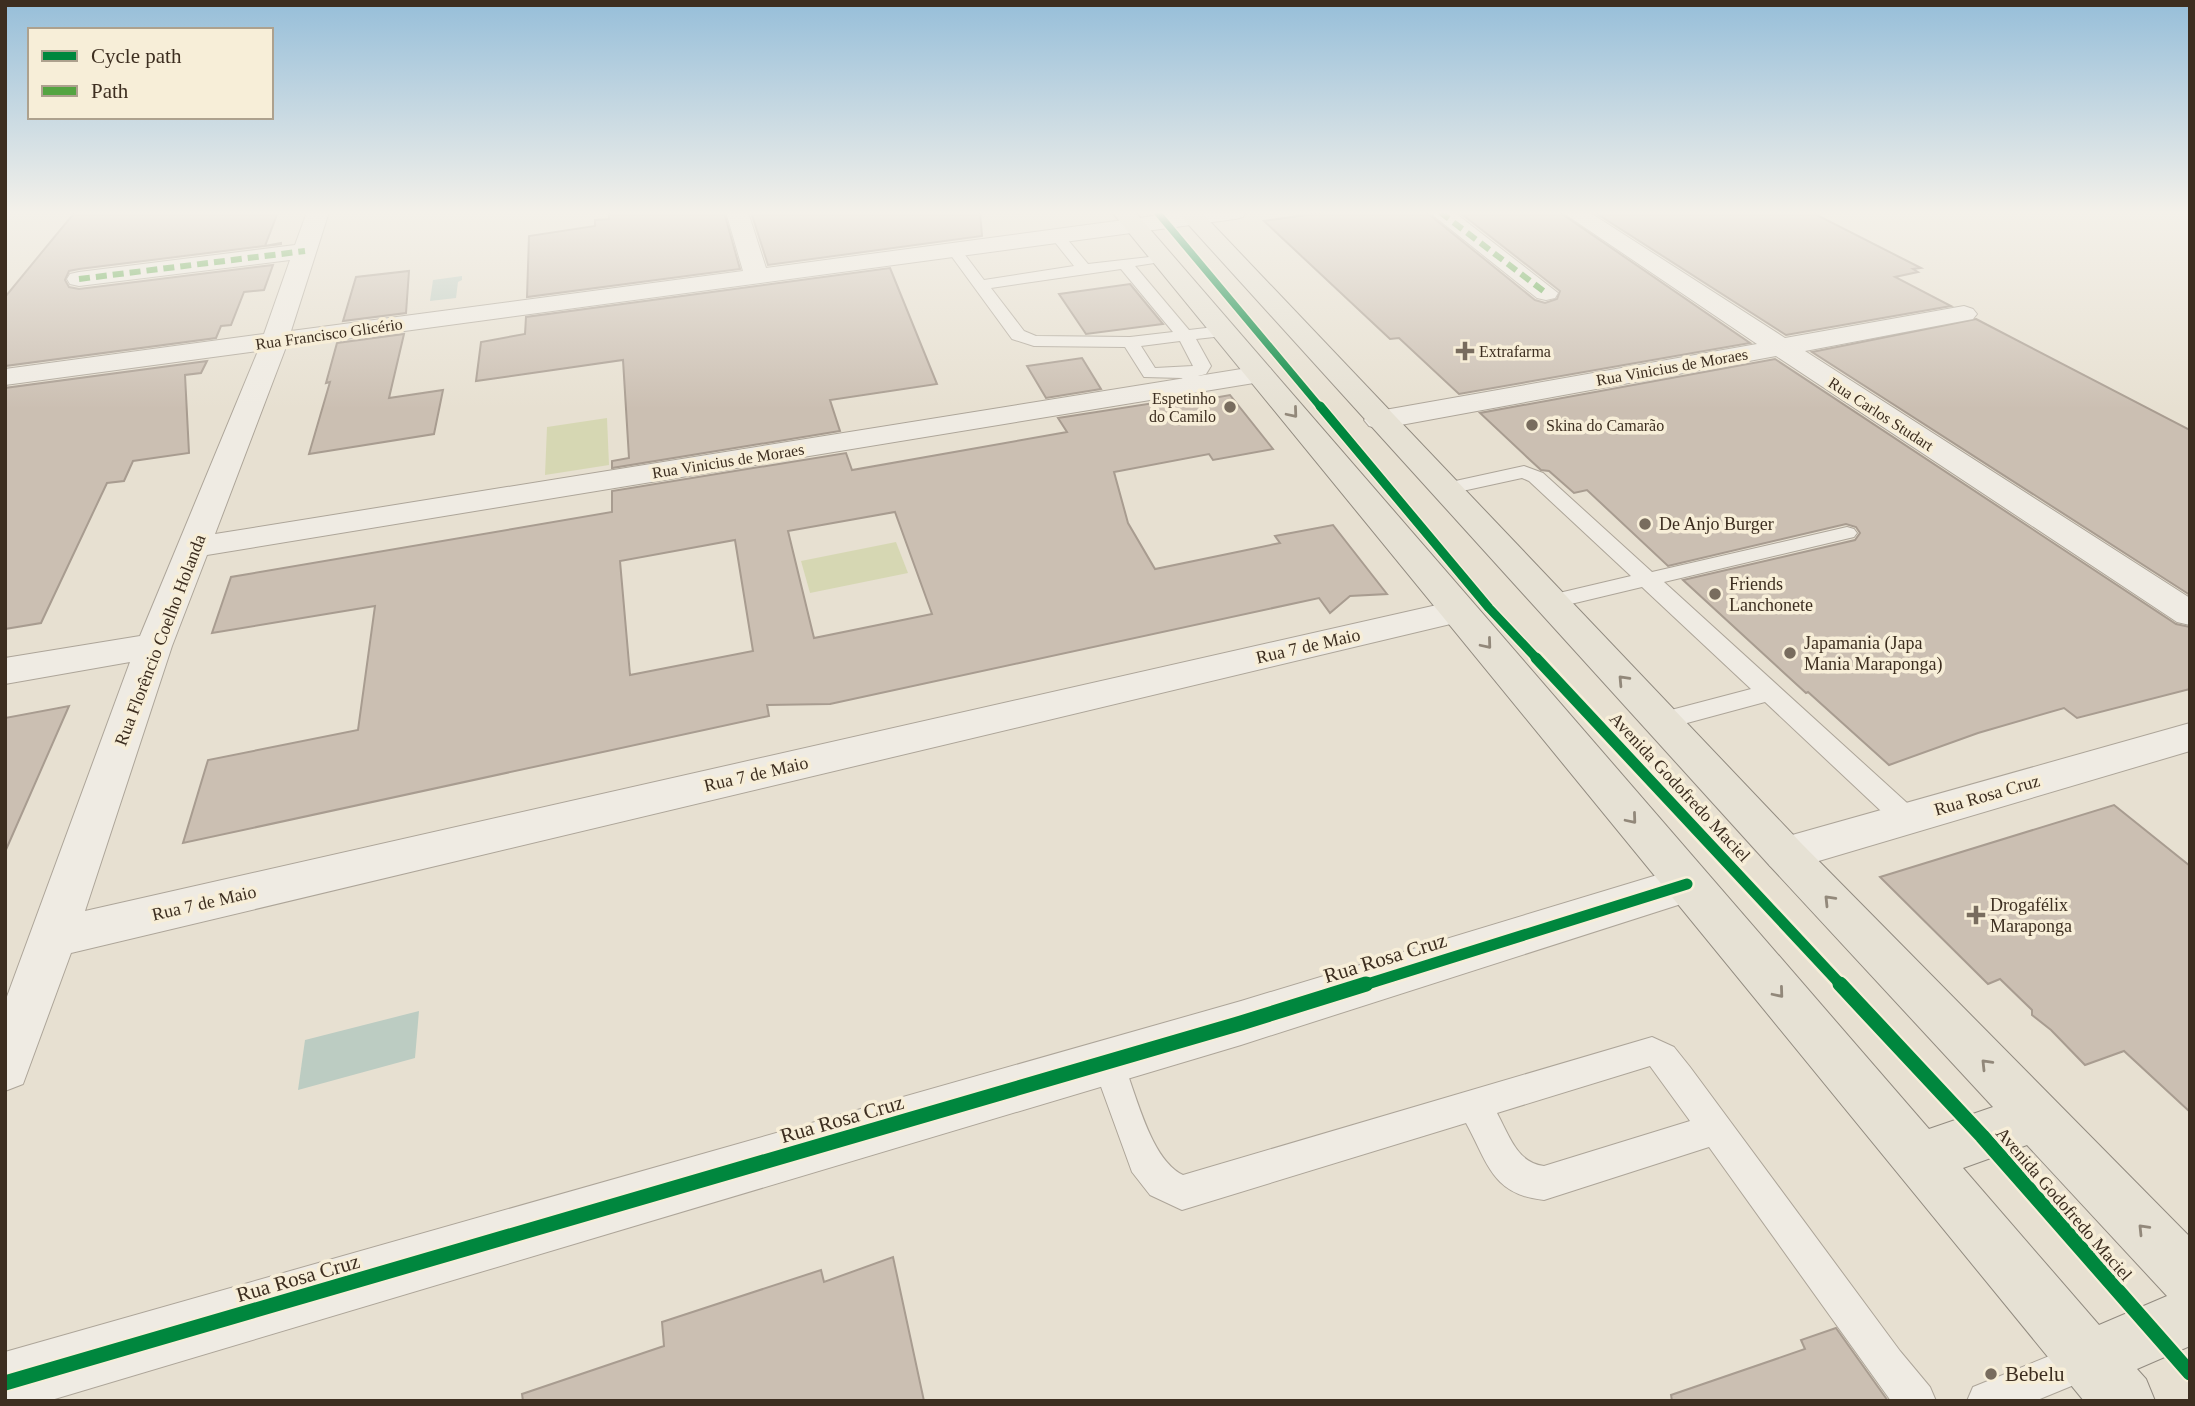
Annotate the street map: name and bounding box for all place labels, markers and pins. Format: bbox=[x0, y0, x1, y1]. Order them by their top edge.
marker: Extrafarma bbox=[1457, 343, 1473, 359]
place label: Extrafarma bbox=[1479, 343, 1551, 360]
place label: Espetinho do Camilo bbox=[1149, 390, 1216, 425]
marker: Espetinho do Camilo bbox=[1222, 399, 1238, 415]
marker: Skina do Camarão bbox=[1524, 417, 1540, 433]
place label: Skina do Camarão bbox=[1546, 417, 1664, 434]
place label: De Anjo Burger bbox=[1659, 514, 1774, 534]
marker: De Anjo Burger bbox=[1637, 516, 1653, 532]
place label: Friends Lanchonete bbox=[1729, 574, 1813, 615]
marker: Friends Lanchonete bbox=[1707, 586, 1723, 602]
place label: Japamania (Japa Mania Maraponga) bbox=[1804, 633, 1942, 675]
marker: Japamania (Japa Mania Maraponga) bbox=[1782, 645, 1798, 661]
place label: Drogafélix Maraponga bbox=[1990, 895, 2072, 936]
marker: Drogafélix Maraponga bbox=[1968, 907, 1984, 923]
place label: Bebelu bbox=[2005, 1362, 2065, 1386]
marker: Bebelu bbox=[1983, 1366, 1999, 1382]

